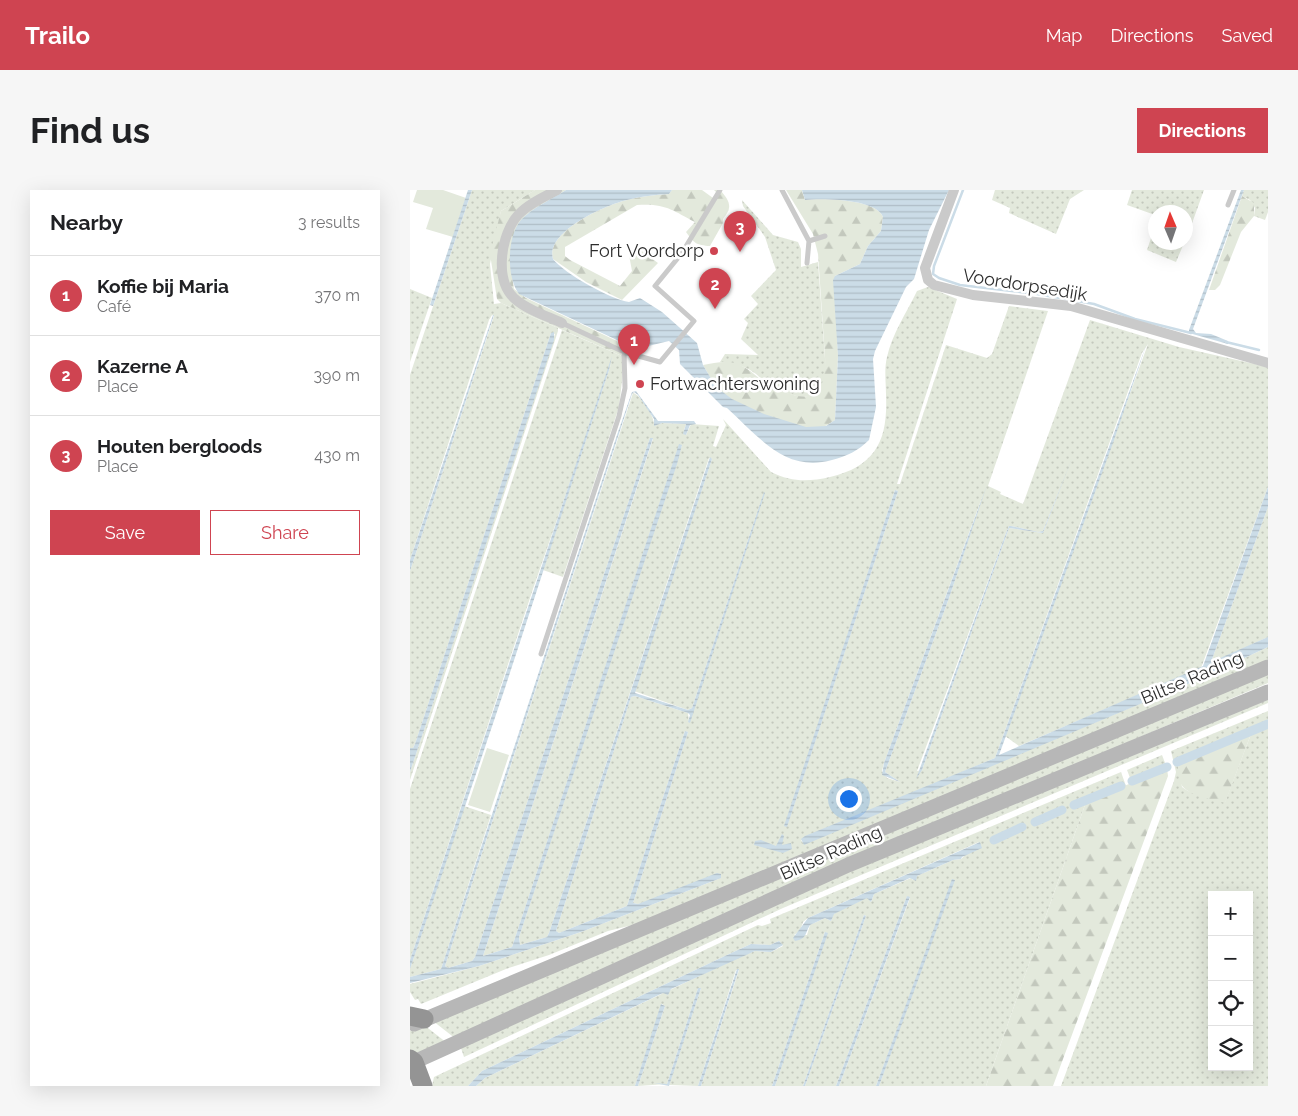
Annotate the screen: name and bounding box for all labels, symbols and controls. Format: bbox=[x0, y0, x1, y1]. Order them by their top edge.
text: Trailo bbox=[25, 21, 90, 50]
text: Map bbox=[1046, 25, 1082, 46]
text: Directions bbox=[1110, 25, 1194, 46]
text: Saved bbox=[1222, 25, 1273, 46]
button: Directions bbox=[1137, 108, 1268, 153]
text: Find us bbox=[30, 110, 150, 151]
north arrow bbox=[1148, 205, 1193, 250]
text: Nearby bbox=[50, 210, 123, 235]
pin: 3 bbox=[724, 211, 756, 252]
text: 3 results bbox=[298, 213, 360, 232]
place label: Fort Voordorp bbox=[589, 240, 704, 261]
marker: Fort Voordorp bbox=[708, 245, 720, 257]
street label: Voordorpsedijk bbox=[961, 264, 1089, 305]
pin: 2 bbox=[699, 268, 731, 309]
text: Koffie bij Maria bbox=[97, 275, 229, 297]
text: 1 bbox=[62, 286, 70, 305]
text: 370 m bbox=[314, 286, 360, 305]
text: Café bbox=[97, 297, 131, 316]
pin: 1 bbox=[618, 324, 650, 365]
text: Kazerne A bbox=[97, 355, 188, 377]
text: 2 bbox=[61, 366, 71, 385]
text: 390 m bbox=[314, 366, 360, 385]
place label: Fortwachterswoning bbox=[650, 373, 820, 394]
text: Place bbox=[97, 377, 138, 396]
marker: Fortwachterswoning bbox=[634, 378, 646, 390]
text: Houten bergloods bbox=[97, 435, 262, 457]
text: 3 bbox=[62, 446, 70, 465]
text: 430 m bbox=[314, 446, 360, 465]
text: Place bbox=[97, 457, 138, 476]
button: Save bbox=[50, 510, 200, 555]
button: Share bbox=[210, 510, 360, 555]
street label: Biltse Rading bbox=[1138, 647, 1246, 708]
your location bbox=[836, 786, 862, 812]
street label: Biltse Rading bbox=[777, 821, 885, 884]
map controls bbox=[1208, 891, 1253, 1071]
button: + bbox=[1208, 891, 1253, 936]
button: − bbox=[1208, 936, 1253, 981]
button: locate bbox=[1208, 981, 1253, 1026]
button: layers bbox=[1208, 1026, 1253, 1071]

